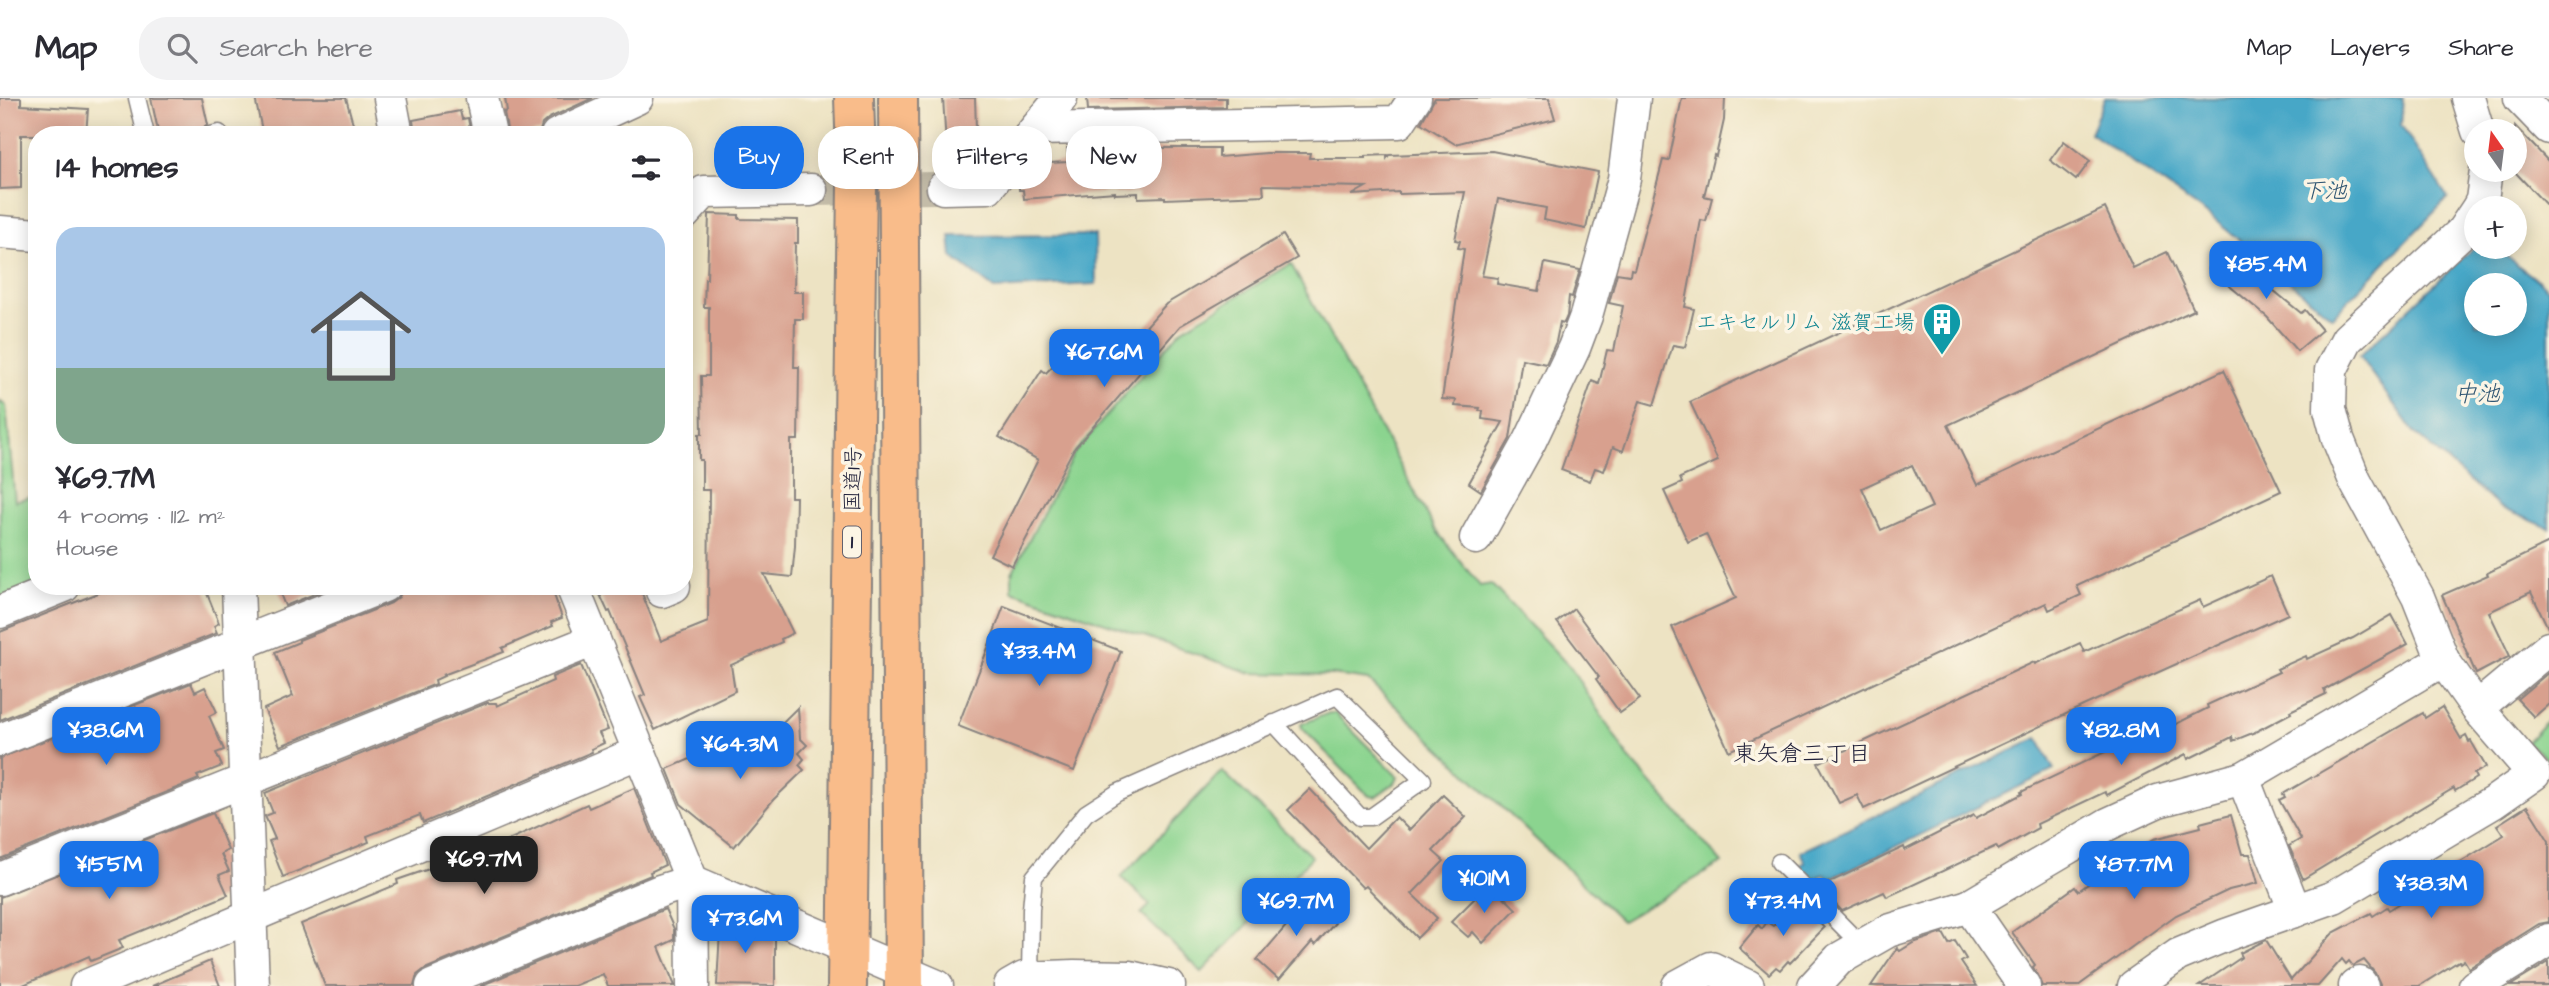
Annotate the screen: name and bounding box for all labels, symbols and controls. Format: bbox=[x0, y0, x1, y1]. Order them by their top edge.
search box bbox=[139, 17, 629, 80]
text: Map bbox=[35, 25, 97, 71]
icon: search bbox=[163, 29, 201, 67]
text: Search here bbox=[219, 30, 373, 66]
text: Map bbox=[2247, 31, 2292, 65]
text: Layers bbox=[2330, 31, 2410, 65]
text: Share bbox=[2448, 31, 2514, 65]
north arrow bbox=[2464, 119, 2527, 182]
map controls bbox=[2464, 119, 2527, 336]
chip: Buy bbox=[714, 126, 804, 189]
chip: Rent bbox=[818, 126, 918, 189]
chip: Filters bbox=[932, 126, 1052, 189]
chip: New bbox=[1066, 126, 1162, 189]
text: 14 homes bbox=[56, 147, 179, 189]
icon: filters bbox=[627, 149, 665, 187]
water label: 下池 bbox=[2301, 175, 2348, 207]
button: + bbox=[2464, 196, 2527, 259]
pin: ¥85.4M bbox=[2209, 242, 2323, 301]
text: ¥85.4M bbox=[2225, 248, 2307, 280]
icon: home bbox=[298, 273, 424, 399]
button: − bbox=[2464, 273, 2527, 336]
building icon: エキセルリム 滋賀工場 bbox=[1921, 301, 1963, 356]
place label: エキセルリム 滋賀工場 bbox=[1696, 308, 1915, 337]
pin: ¥67.6M bbox=[1047, 330, 1161, 389]
text: ¥67.6M bbox=[1065, 336, 1143, 368]
water label: 中池 bbox=[2454, 378, 2501, 410]
street label: 国道1号 bbox=[838, 446, 868, 512]
text: ¥69.7M bbox=[56, 458, 155, 500]
text: 4 rooms · 112 m² bbox=[56, 500, 225, 532]
road number: 1 bbox=[843, 526, 861, 558]
text: House bbox=[56, 532, 119, 564]
pin: ¥33.4M bbox=[982, 628, 1096, 688]
text: ¥33.4M bbox=[1002, 635, 1076, 667]
pin: ¥38.6M bbox=[49, 708, 163, 767]
pin: ¥82.8M bbox=[2064, 708, 2178, 767]
text: ¥38.6M bbox=[68, 714, 144, 746]
text: ¥82.8M bbox=[2082, 714, 2160, 746]
pin: ¥64.3M bbox=[683, 722, 797, 781]
text: ¥64.3M bbox=[702, 728, 778, 760]
district label: 東矢倉三丁目 bbox=[1733, 738, 1871, 770]
pin: ¥69.7M bbox=[427, 836, 541, 896]
pin: ¥155M bbox=[60, 842, 158, 901]
pin: ¥87.7M bbox=[2077, 842, 2191, 901]
text: ¥69.7M bbox=[446, 843, 522, 875]
text: ¥155M bbox=[76, 848, 142, 880]
text: ¥87.7M bbox=[2095, 848, 2173, 880]
pin: ¥101M bbox=[1435, 856, 1533, 915]
pin: ¥38.3M bbox=[2374, 860, 2488, 920]
text: ¥101M bbox=[1458, 862, 1510, 894]
text: ¥38.3M bbox=[2395, 867, 2467, 899]
pin: ¥69.7M bbox=[1239, 878, 1353, 938]
pin: ¥73.4M bbox=[1726, 878, 1840, 938]
text: ¥69.7M bbox=[1258, 885, 1334, 917]
text: ¥73.4M bbox=[1745, 885, 1821, 917]
pin: ¥73.6M bbox=[688, 896, 802, 955]
text: ¥73.6M bbox=[708, 902, 782, 934]

